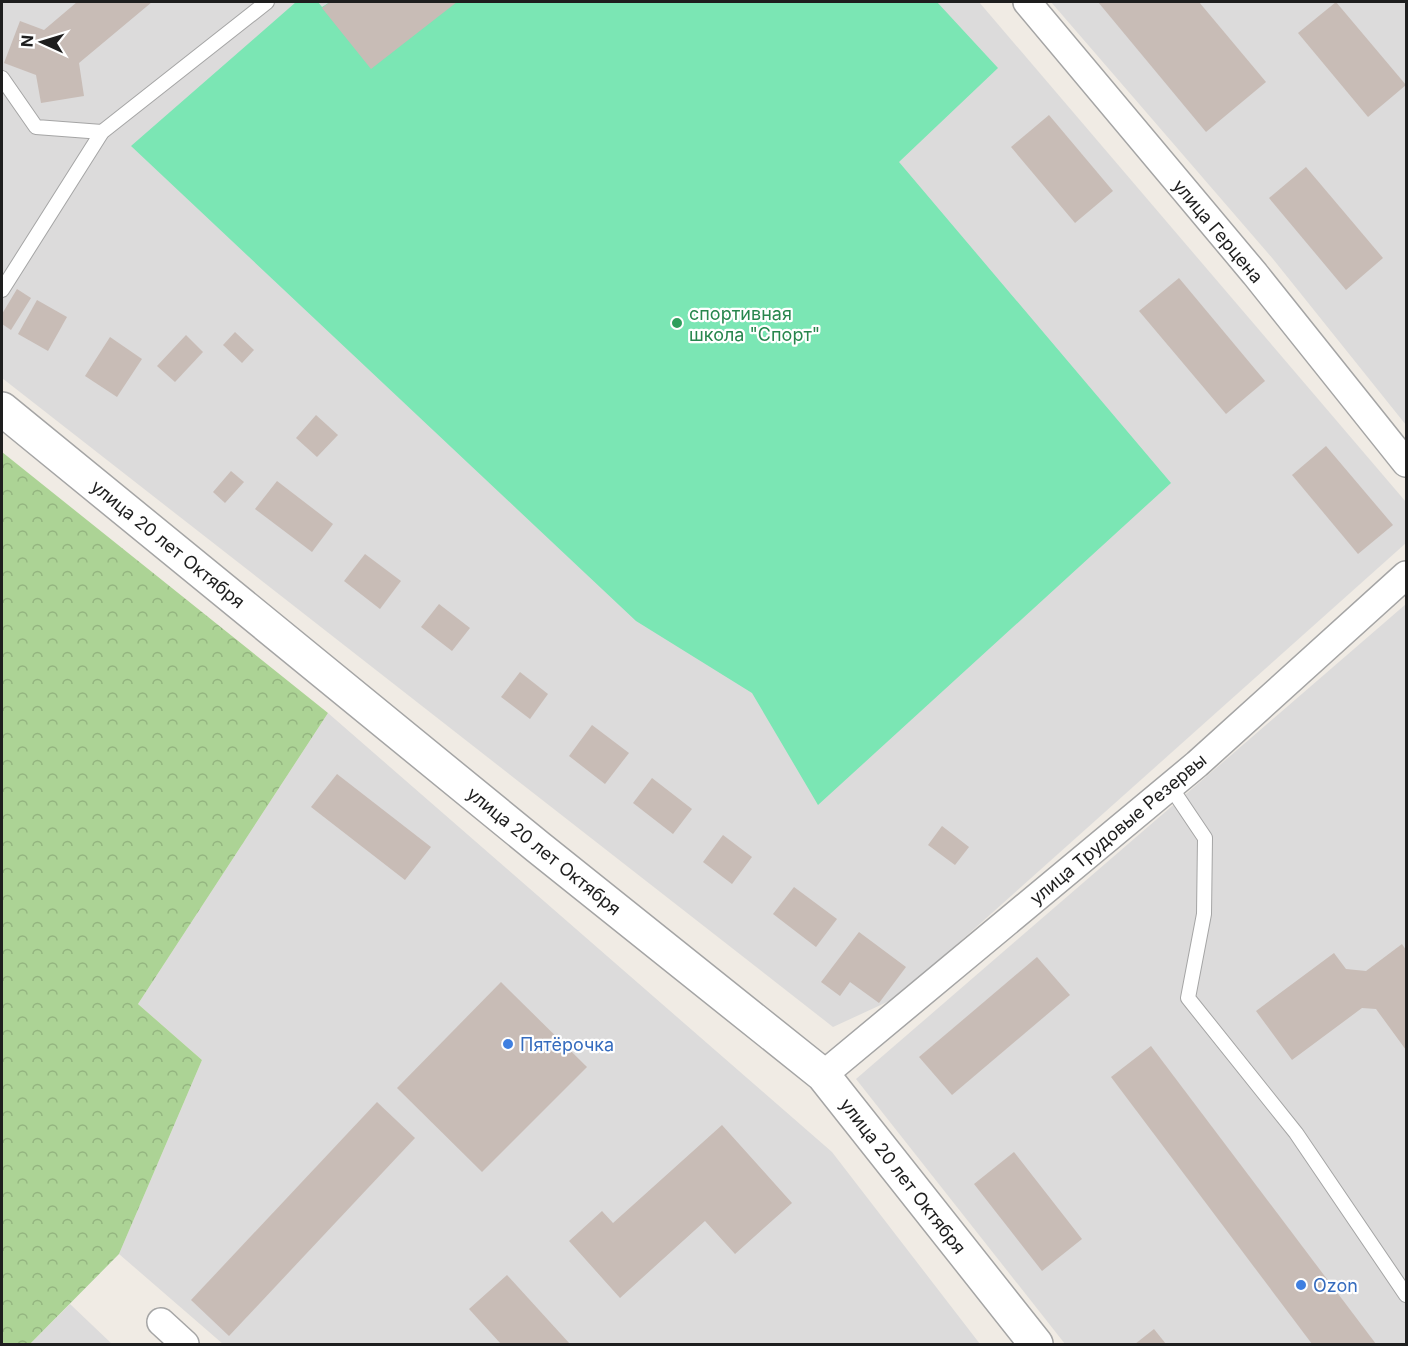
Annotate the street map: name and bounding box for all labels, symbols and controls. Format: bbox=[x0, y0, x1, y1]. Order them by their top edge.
north arrow bbox=[12, 12, 72, 72]
text: N bbox=[17, 34, 37, 48]
street label: улица Герцена bbox=[1169, 175, 1267, 287]
place label: спортивная школа "Спорт" bbox=[689, 303, 820, 345]
marker: спортивная школа "Спорт" bbox=[670, 316, 684, 330]
street label: улица 20 лет Октября bbox=[87, 476, 249, 612]
street label: улица Трудовые Резервы bbox=[1026, 749, 1210, 909]
street label: улица 20 лет Октября bbox=[463, 783, 625, 919]
place label: Пятёрочка bbox=[520, 1034, 614, 1055]
marker: Пятёрочка bbox=[501, 1037, 515, 1051]
street label: улица 20 лет Октября bbox=[836, 1094, 970, 1258]
place label: Ozon bbox=[1313, 1275, 1358, 1296]
marker: Ozon bbox=[1294, 1278, 1308, 1292]

